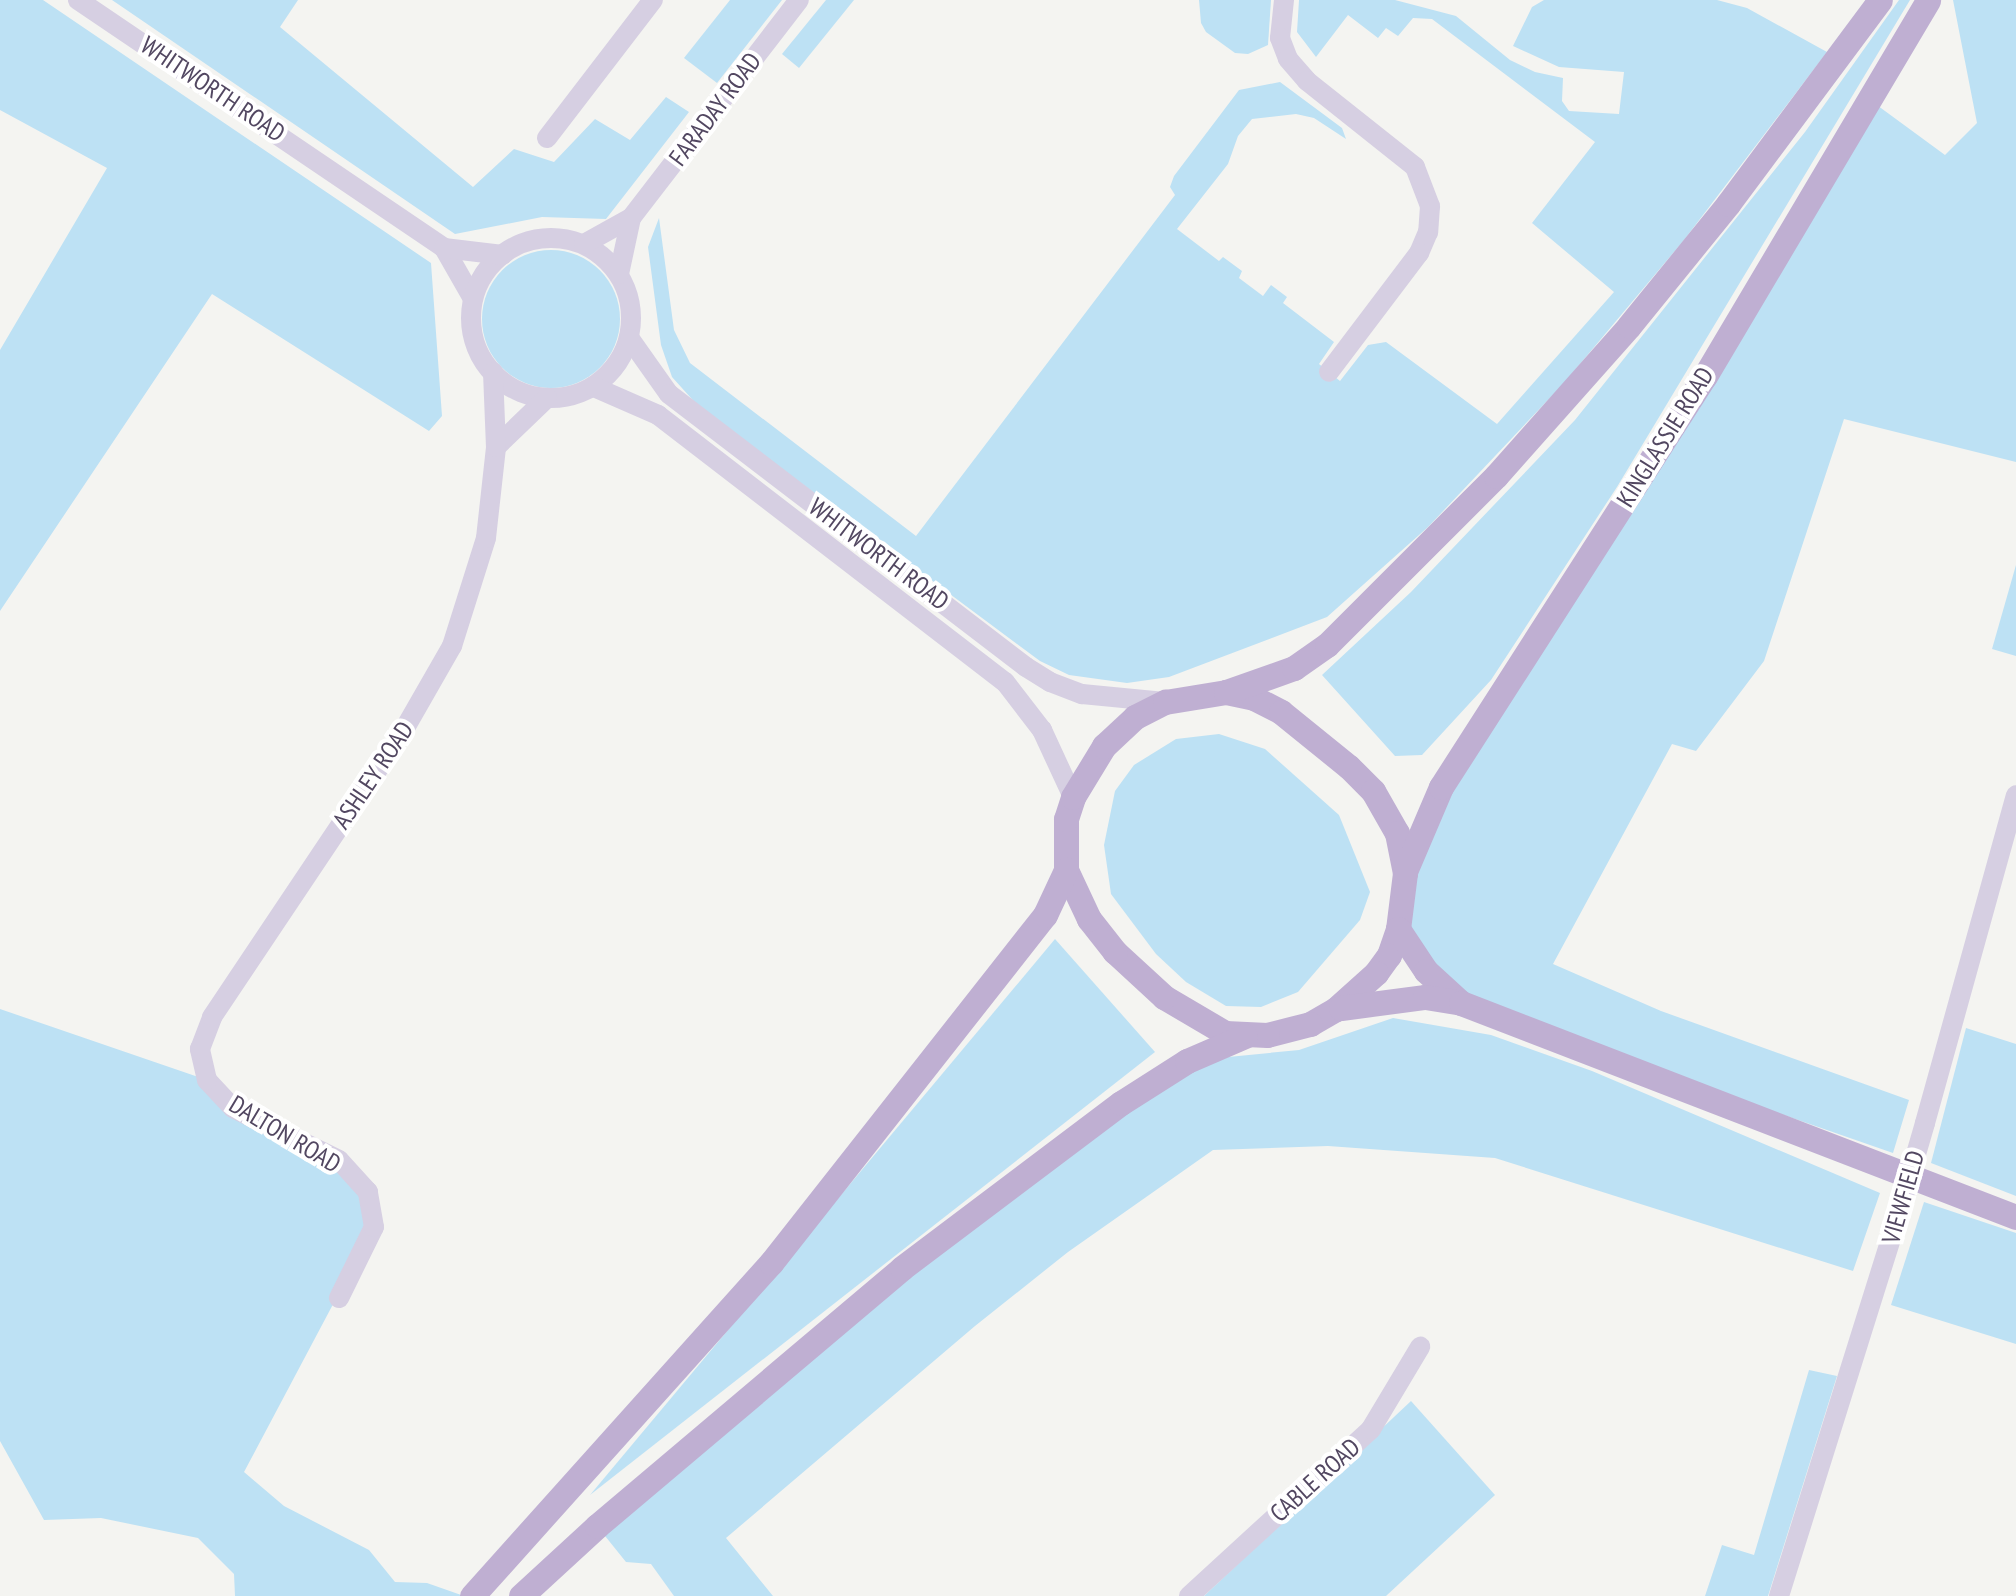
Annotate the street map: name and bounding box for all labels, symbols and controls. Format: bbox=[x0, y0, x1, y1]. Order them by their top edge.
street label: WHITWORTH ROAD bbox=[135, 30, 291, 148]
street label: FARADAY ROAD bbox=[663, 46, 767, 172]
street label: KINGLASSIE ROAD bbox=[1610, 362, 1720, 512]
street label: WHITWORTH ROAD bbox=[803, 492, 955, 616]
street label: ASHLEY ROAD bbox=[326, 716, 420, 834]
street label: DALTON ROAD bbox=[224, 1089, 346, 1179]
street label: VIEWFIELD bbox=[1875, 1147, 1931, 1247]
street label: CABLE ROAD bbox=[1264, 1432, 1366, 1528]

